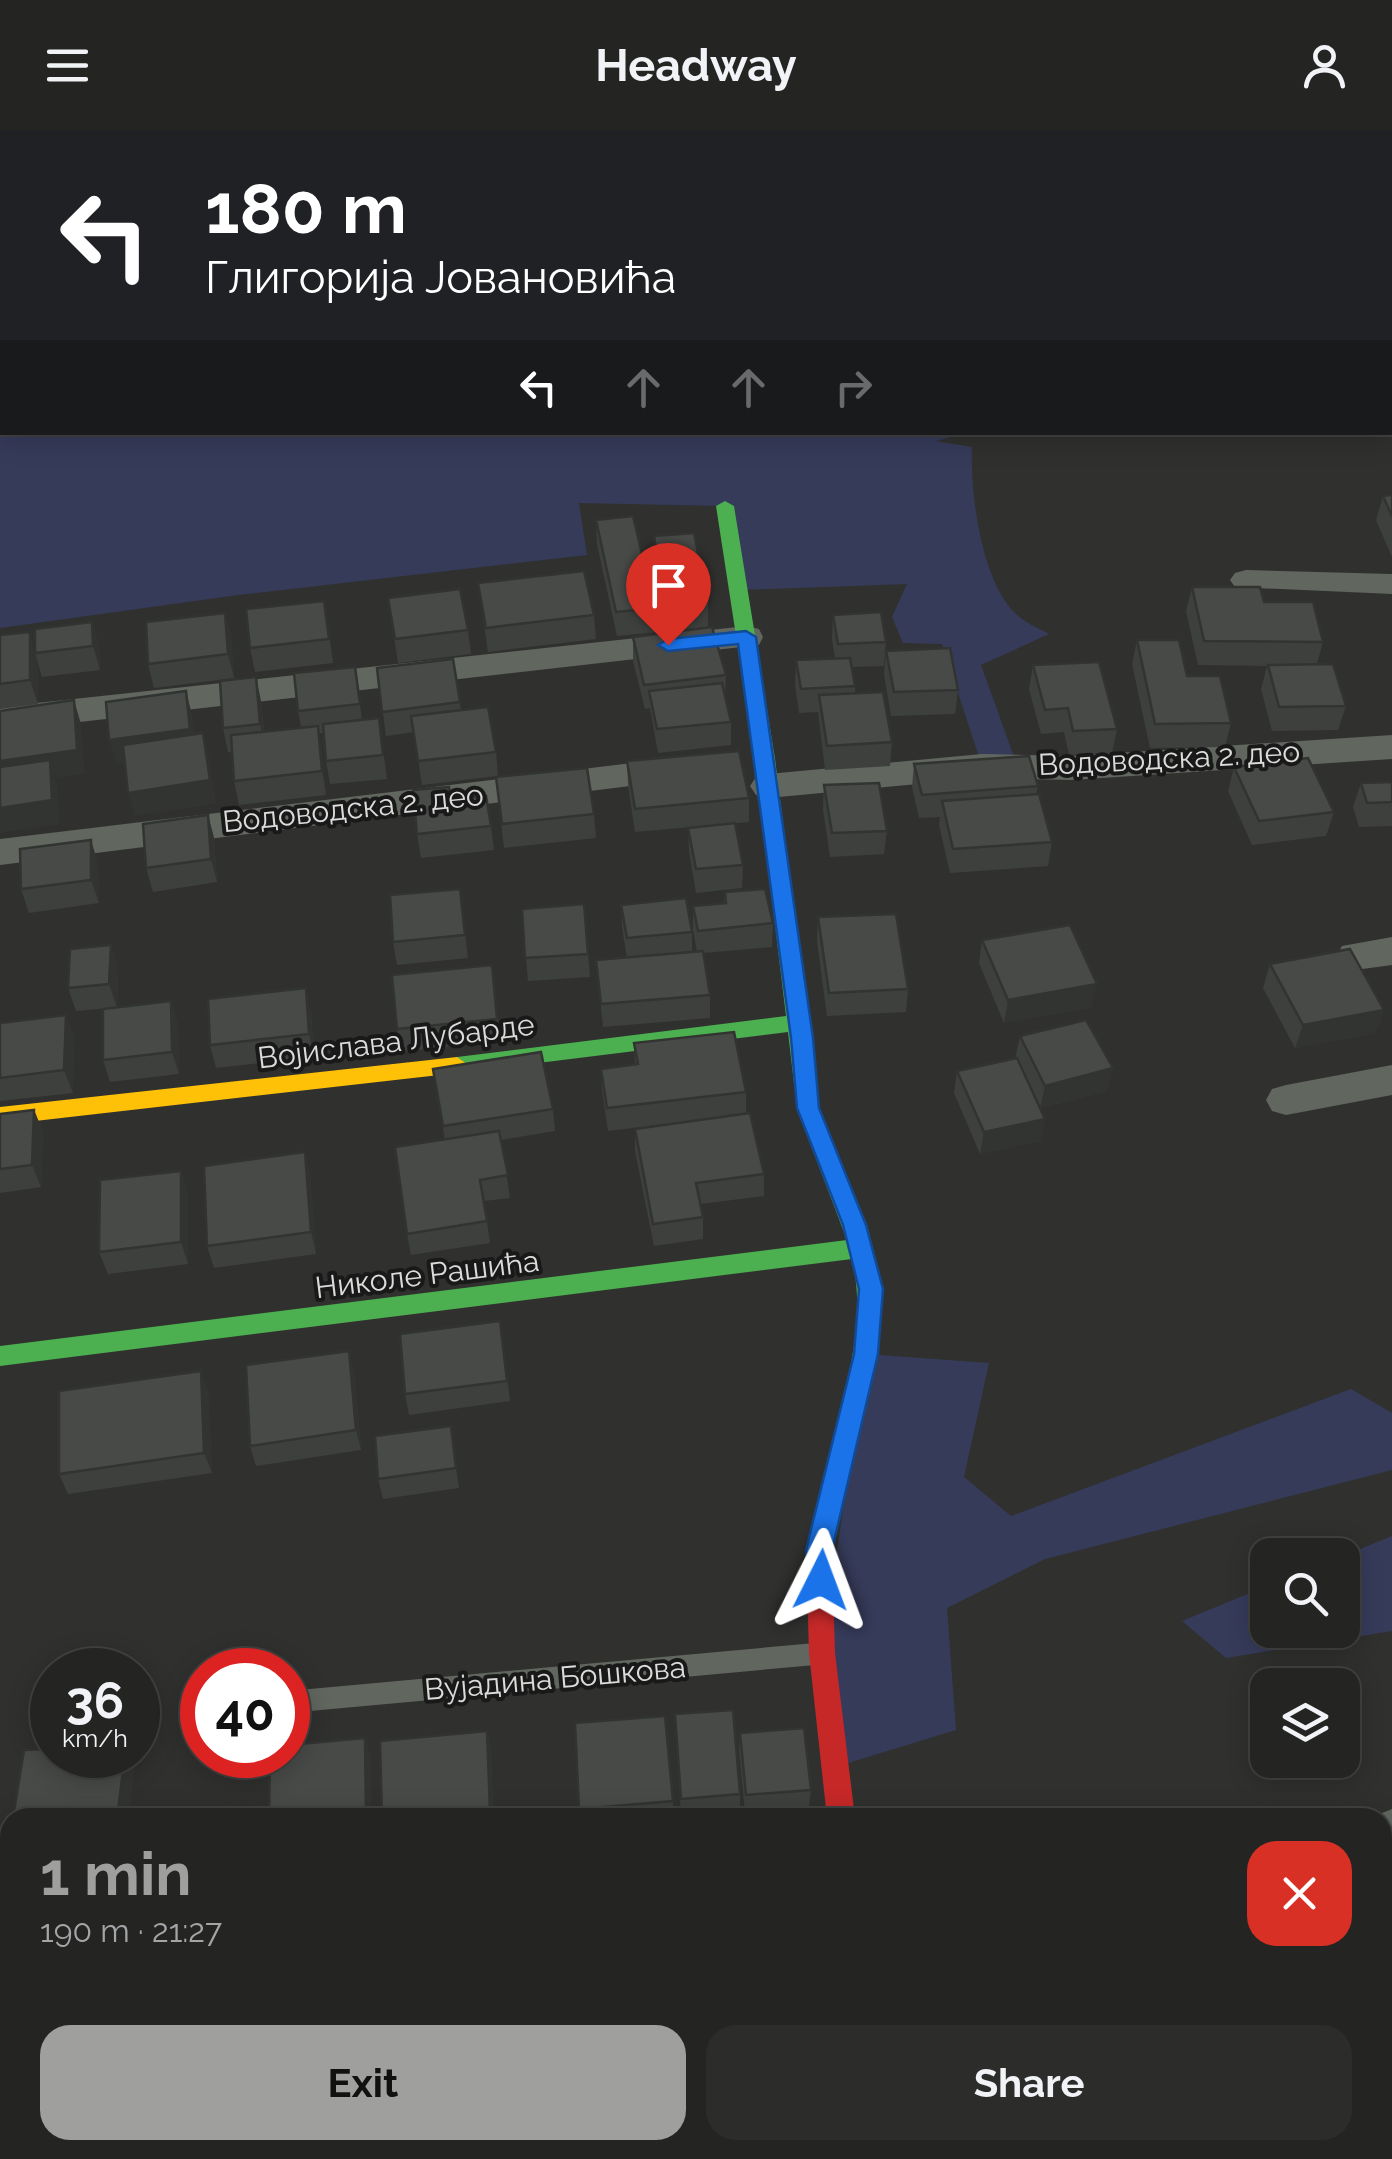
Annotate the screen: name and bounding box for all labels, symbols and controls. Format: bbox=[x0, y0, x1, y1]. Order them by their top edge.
icon: menu bbox=[40, 38, 95, 93]
icon: person bbox=[1297, 38, 1352, 93]
text: Headway bbox=[595, 39, 797, 92]
text: 180 m bbox=[205, 167, 407, 249]
icon: left bbox=[40, 170, 170, 300]
text: Глигорија Јовановића bbox=[205, 251, 676, 304]
icon: left bbox=[511, 360, 566, 415]
icon: ahead bbox=[616, 360, 671, 415]
icon: ahead bbox=[721, 360, 776, 415]
icon: right bbox=[826, 360, 881, 415]
pin bbox=[626, 543, 711, 646]
icon: arrive bbox=[641, 558, 696, 613]
street label: Водоводска 2. део bbox=[1037, 734, 1301, 782]
street label: Водоводска 2. део bbox=[221, 777, 485, 839]
street label: Војислава Лубарде bbox=[256, 1007, 536, 1075]
street label: Николе Рашића bbox=[313, 1243, 541, 1305]
position arrow bbox=[769, 1528, 873, 1632]
map controls bbox=[1250, 1538, 1360, 1778]
button: search bbox=[1250, 1538, 1360, 1648]
speed limit sign: 40 bbox=[180, 1648, 310, 1778]
street label: Вујадина Бошкова bbox=[423, 1649, 687, 1707]
button: layers bbox=[1250, 1668, 1360, 1778]
text: 36 bbox=[66, 1671, 124, 1730]
text: km/h bbox=[62, 1723, 128, 1753]
text: 1 min bbox=[40, 1839, 191, 1909]
button: close bbox=[1247, 1841, 1352, 1946]
text: 190 m · 21:27 bbox=[40, 1912, 222, 1949]
button: Exit bbox=[40, 2025, 686, 2140]
button: Share bbox=[706, 2025, 1352, 2140]

